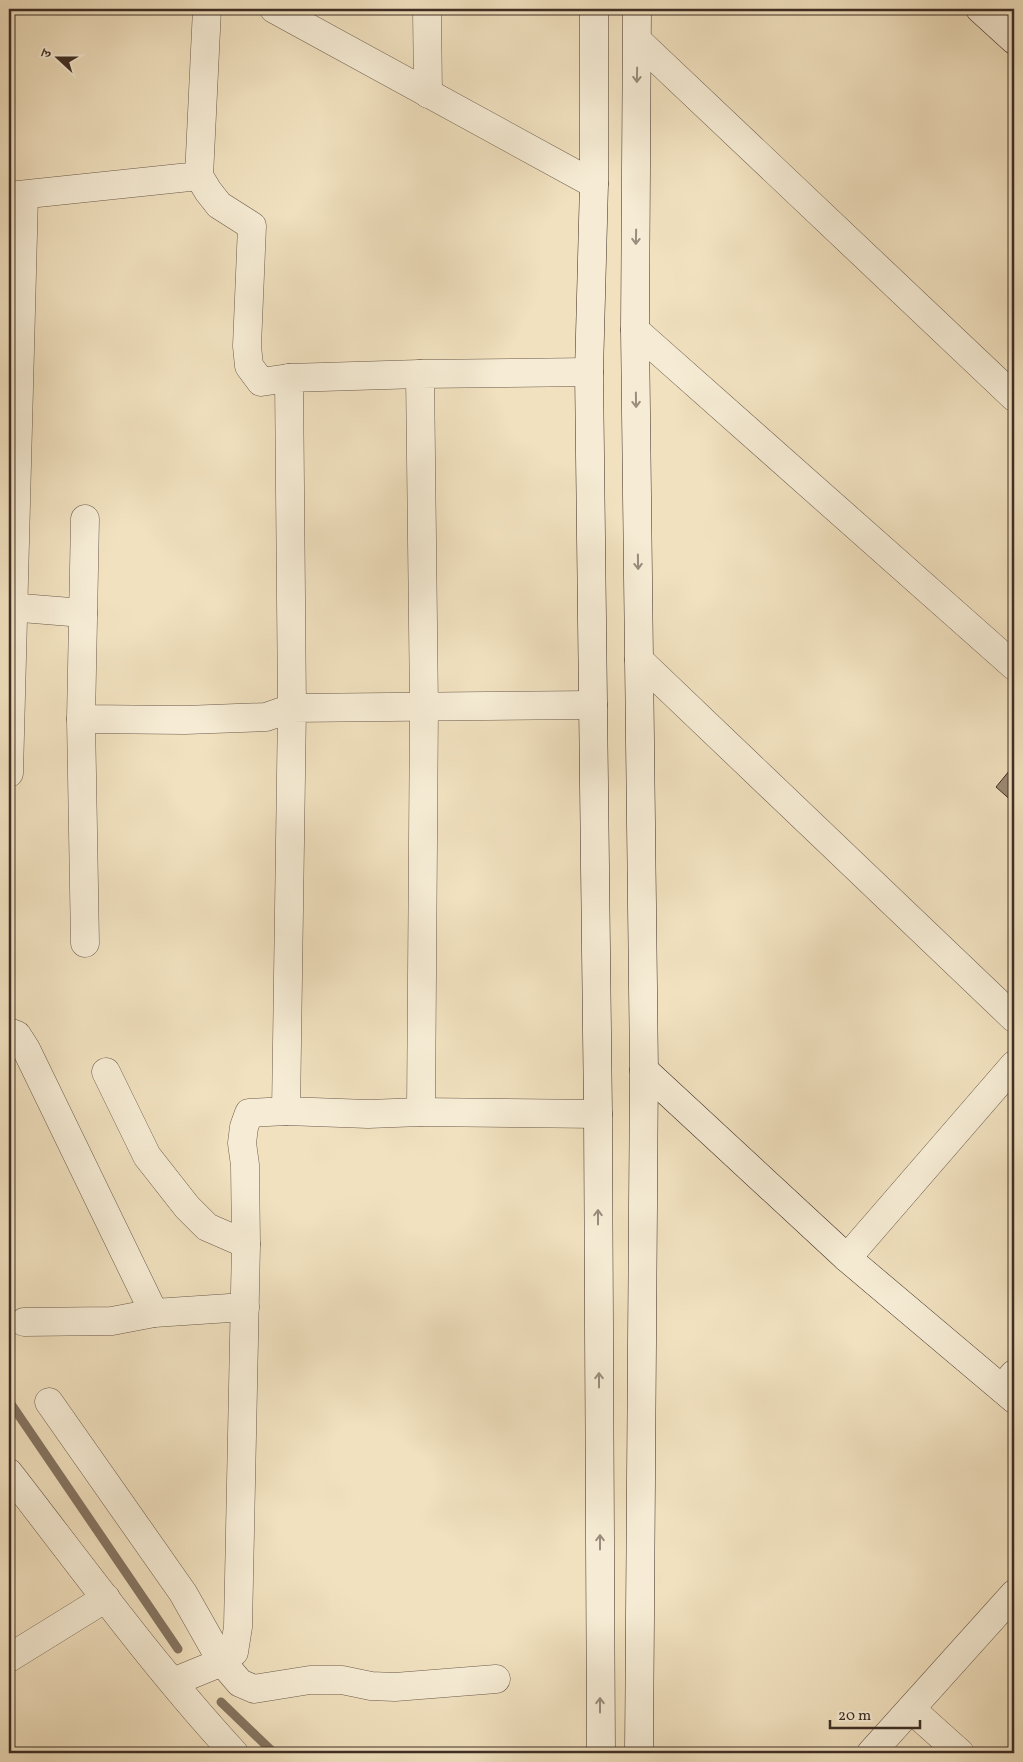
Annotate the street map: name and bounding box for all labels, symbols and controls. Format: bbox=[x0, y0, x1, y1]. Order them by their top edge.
north arrow bbox=[32, 32, 82, 82]
text: उ bbox=[37, 46, 58, 62]
one-way arrow bbox=[632, 66, 642, 83]
one-way arrow bbox=[631, 229, 641, 245]
one-way arrow bbox=[631, 392, 641, 408]
one-way arrow bbox=[633, 554, 643, 570]
one-way arrow bbox=[593, 1209, 603, 1226]
one-way arrow bbox=[594, 1372, 604, 1388]
one-way arrow bbox=[595, 1534, 605, 1550]
one-way arrow bbox=[596, 1697, 605, 1713]
scale bar bbox=[830, 1697, 920, 1729]
text: 20 m bbox=[838, 1706, 871, 1727]

